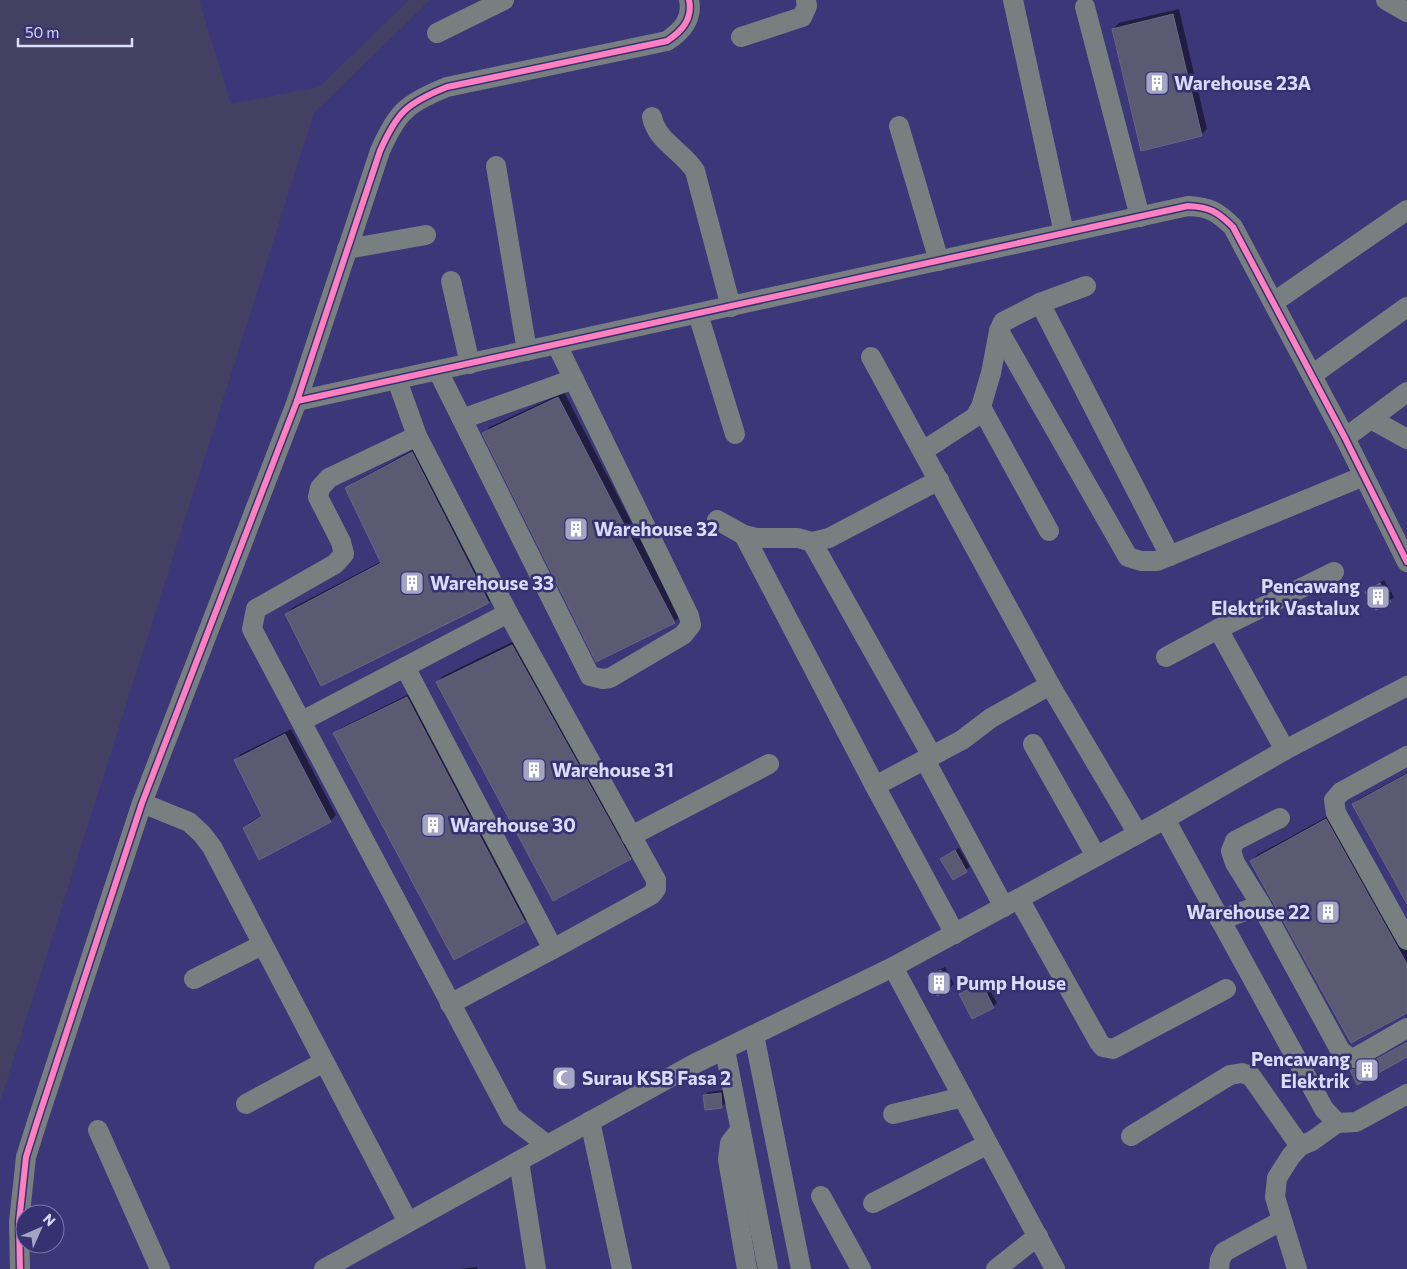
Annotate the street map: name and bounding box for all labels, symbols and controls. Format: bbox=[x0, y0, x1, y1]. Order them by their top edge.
scale bar bbox=[18, 15, 131, 47]
text: 50 m bbox=[25, 23, 59, 41]
building icon: Warehouse 23A bbox=[1144, 70, 1170, 96]
place label: Warehouse 23A bbox=[1174, 71, 1311, 94]
building icon: Warehouse 32 bbox=[563, 516, 589, 542]
place label: Warehouse 32 bbox=[594, 517, 718, 540]
building icon: Warehouse 33 bbox=[399, 570, 425, 596]
place label: Warehouse 33 bbox=[430, 571, 554, 594]
place label: Pencawang Elektrik Vastalux bbox=[1211, 574, 1361, 619]
building icon: Pencawang Elektrik Vastalux bbox=[1365, 584, 1391, 610]
building icon: Warehouse 31 bbox=[521, 757, 547, 783]
place label: Warehouse 31 bbox=[552, 758, 674, 781]
building icon: Warehouse 30 bbox=[420, 812, 446, 838]
place label: Warehouse 30 bbox=[450, 813, 576, 836]
building icon: Warehouse 22 bbox=[1315, 899, 1341, 925]
place label: Warehouse 22 bbox=[1186, 900, 1310, 923]
building icon: Pump House bbox=[926, 970, 952, 996]
place label: Pump House bbox=[956, 971, 1066, 994]
place label: Pencawang Elektrik bbox=[1251, 1047, 1351, 1092]
building icon: Pencawang Elektrik bbox=[1354, 1057, 1380, 1083]
mosque icon: Surau KSB Fasa 2 bbox=[551, 1065, 577, 1091]
place label: Surau KSB Fasa 2 bbox=[582, 1066, 731, 1089]
north arrow bbox=[15, 1204, 65, 1254]
text: N bbox=[40, 1210, 59, 1229]

